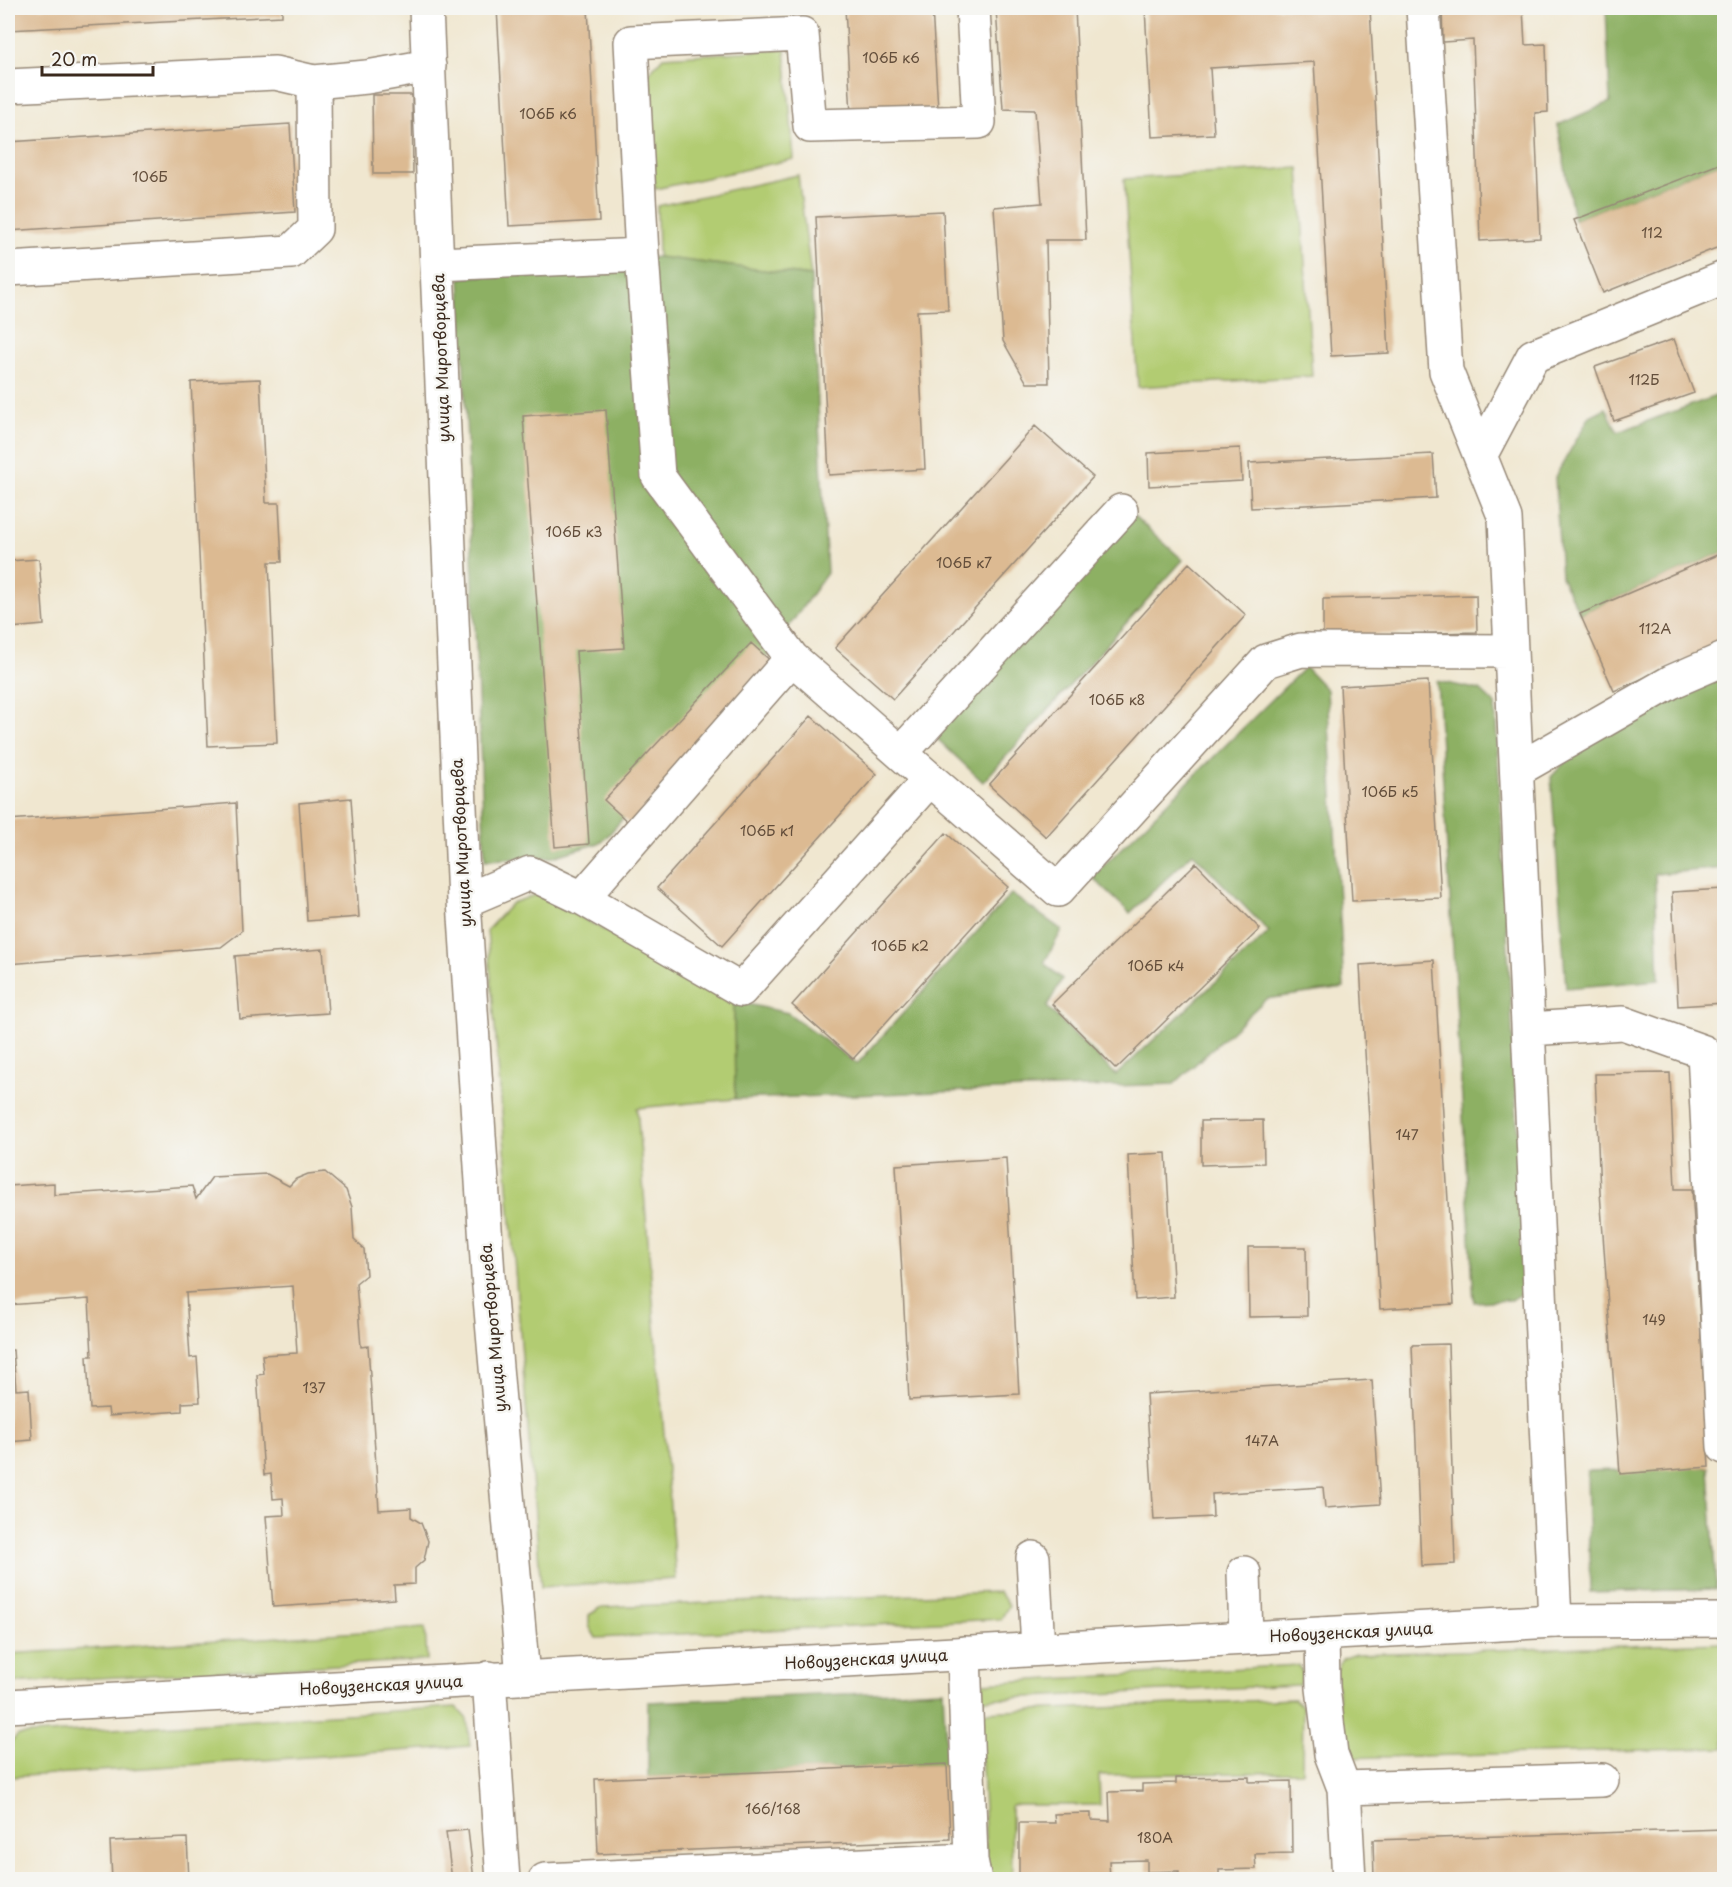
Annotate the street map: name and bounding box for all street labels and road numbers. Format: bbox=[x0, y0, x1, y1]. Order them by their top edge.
street label: улица Миротворцева bbox=[425, 273, 455, 443]
street label: улица Миротворцева bbox=[444, 758, 476, 928]
street label: улица Миротворцева bbox=[473, 1243, 511, 1413]
street label: Новоузенская улица bbox=[1269, 1615, 1433, 1647]
street label: Новоузенская улица bbox=[784, 1642, 948, 1674]
street label: Новоузенская улица bbox=[299, 1668, 463, 1700]

